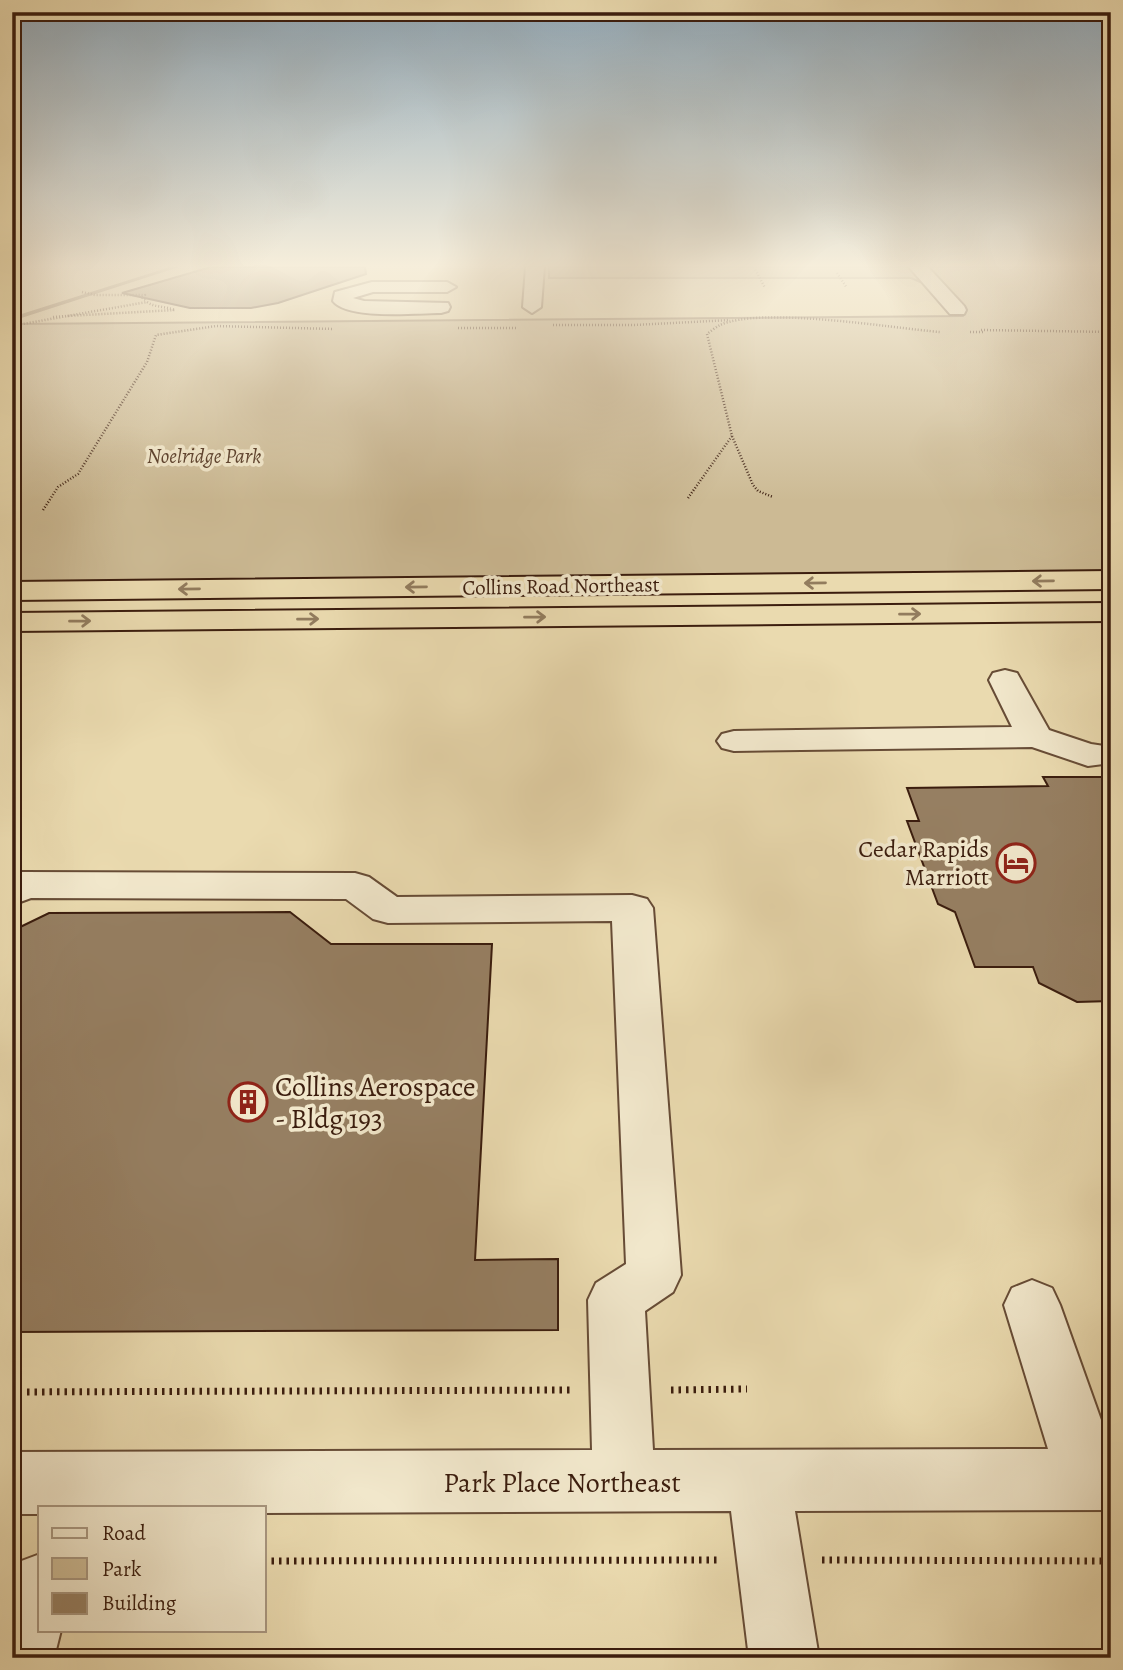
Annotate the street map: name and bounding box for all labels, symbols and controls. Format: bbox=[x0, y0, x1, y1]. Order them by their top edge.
park label: Noelridge Park bbox=[147, 442, 261, 470]
street label: Collins Road Northeast bbox=[462, 570, 660, 602]
one-way arrow bbox=[1031, 574, 1054, 588]
one-way arrow bbox=[804, 576, 827, 590]
one-way arrow bbox=[405, 580, 428, 594]
one-way arrow bbox=[177, 582, 200, 596]
one-way arrow bbox=[898, 607, 921, 620]
one-way arrow bbox=[524, 610, 547, 624]
one-way arrow bbox=[296, 612, 319, 626]
one-way arrow bbox=[69, 614, 92, 628]
place label: Cedar Rapids Marriott bbox=[858, 833, 989, 893]
hotel icon: Cedar Rapids Marriott bbox=[995, 842, 1037, 884]
place label: Collins Aerospace - Bldg 193 bbox=[275, 1068, 476, 1138]
building icon: Collins Aerospace - Bldg 193 bbox=[227, 1081, 269, 1123]
street label: Park Place Northeast bbox=[443, 1464, 681, 1502]
legend bbox=[38, 1506, 266, 1632]
text: Road bbox=[102, 1519, 146, 1547]
text: Park bbox=[102, 1555, 142, 1583]
text: Building bbox=[102, 1589, 177, 1617]

